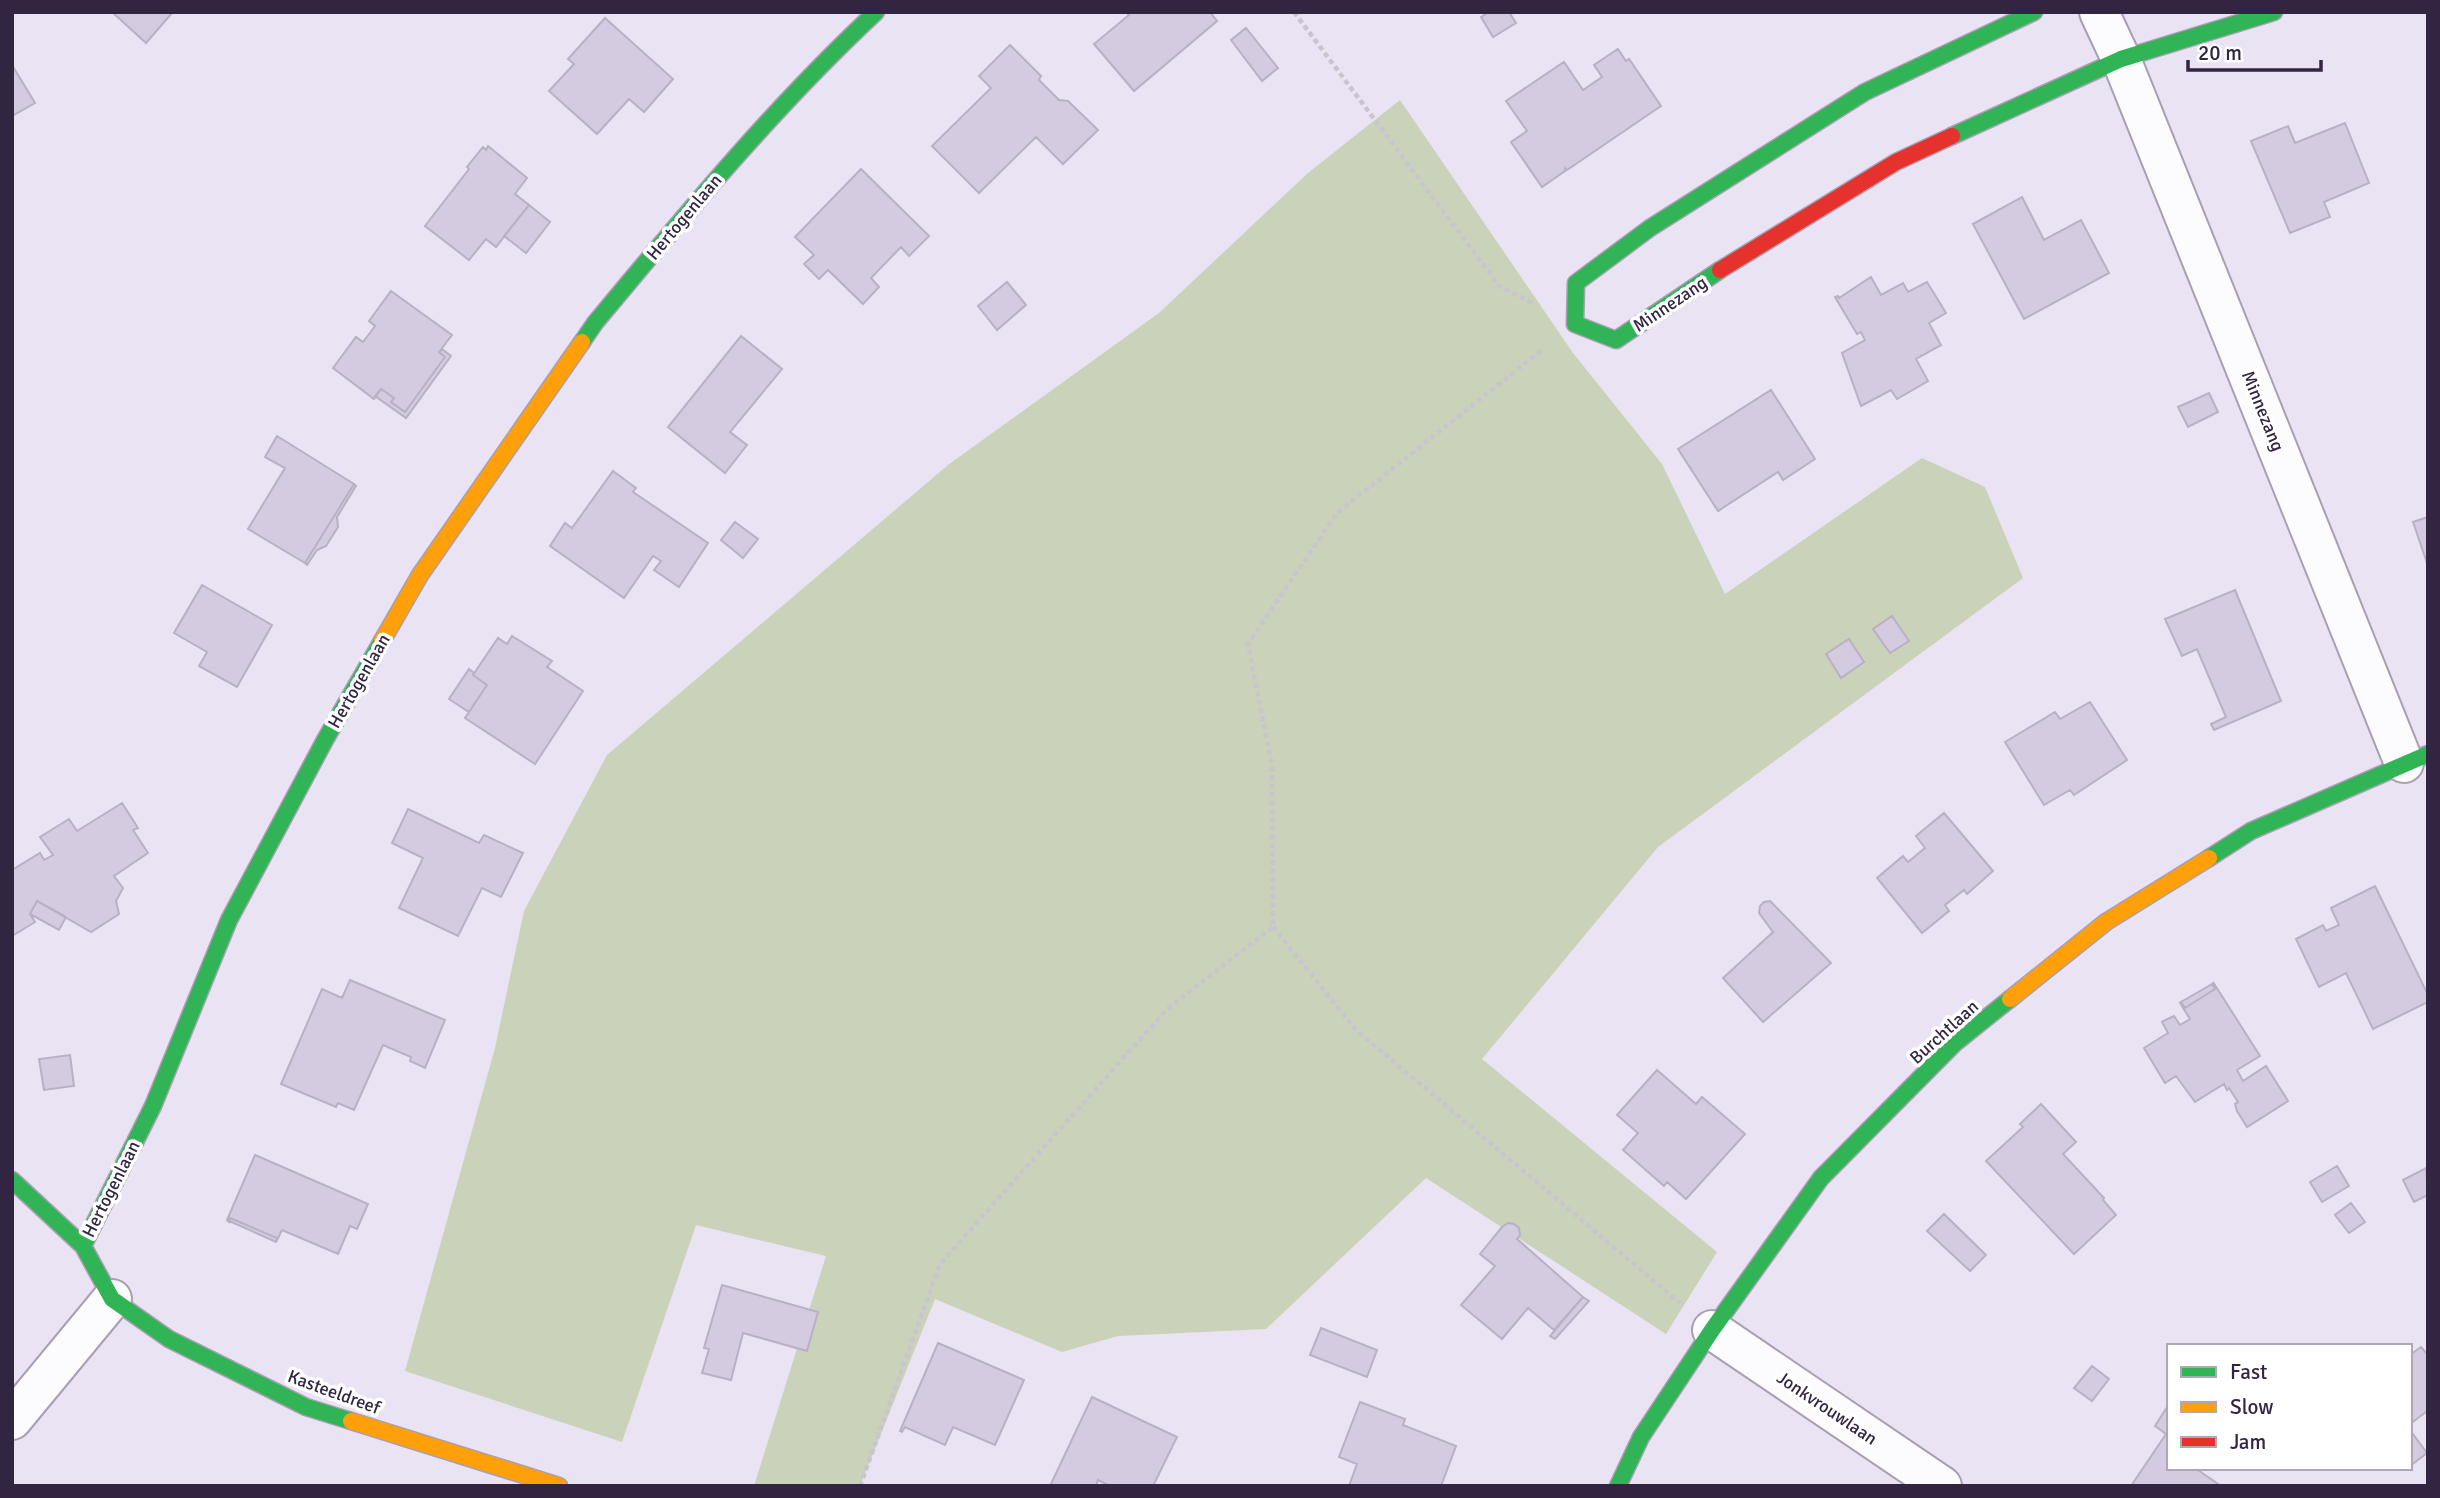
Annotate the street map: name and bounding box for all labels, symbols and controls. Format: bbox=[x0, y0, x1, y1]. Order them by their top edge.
scale bar bbox=[2188, 28, 2321, 72]
text: 20 m bbox=[2198, 40, 2242, 66]
street label: Hertogenlaan bbox=[642, 170, 726, 264]
street label: Minnezang bbox=[1629, 271, 1711, 337]
street label: Minnezang bbox=[2237, 368, 2289, 454]
street label: Hertogenlaan bbox=[323, 630, 395, 732]
street label: Burchtlaan bbox=[1905, 995, 1983, 1069]
street label: Hertogenlaan bbox=[77, 1137, 145, 1241]
legend bbox=[2167, 1344, 2412, 1470]
text: Fast bbox=[2230, 1359, 2267, 1385]
street label: Kasteeldreef bbox=[285, 1365, 384, 1419]
street label: Jonkvrouwlaan bbox=[1773, 1366, 1881, 1450]
text: Slow bbox=[2230, 1394, 2274, 1420]
text: Jam bbox=[2230, 1429, 2266, 1455]

